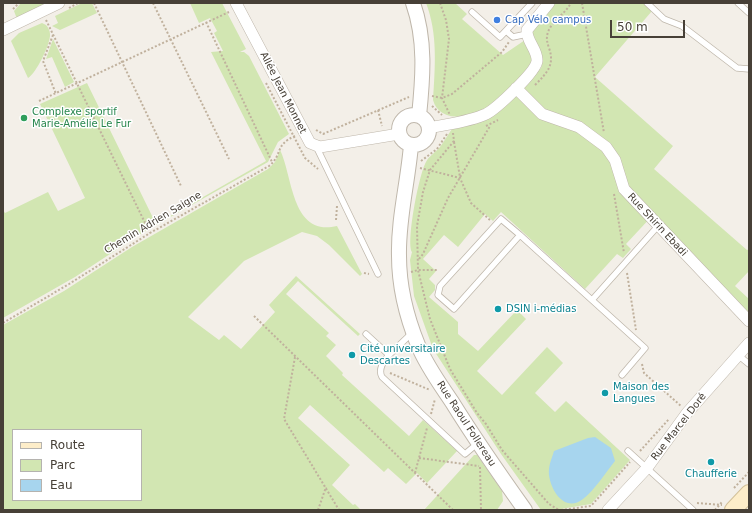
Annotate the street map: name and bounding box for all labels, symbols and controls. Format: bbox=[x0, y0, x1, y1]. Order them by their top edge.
scale bar bbox=[612, 12, 687, 38]
place label: Cap Vélo campus bbox=[505, 14, 591, 26]
marker: Cap Vélo campus bbox=[492, 15, 502, 25]
text: 50 m bbox=[617, 20, 648, 34]
street label: Allée Jean Monnet bbox=[257, 50, 309, 136]
place label: Complexe sportif Marie-Amélie Le Fur bbox=[32, 106, 131, 130]
marker: Complexe sportif Marie-Amélie Le Fur bbox=[19, 113, 29, 123]
street label: Chemin Adrien Saigne bbox=[102, 189, 204, 257]
street label: Rue Shirin Ebadi bbox=[625, 191, 689, 259]
place label: DSIN i-médias bbox=[506, 303, 576, 315]
marker: DSIN i-médias bbox=[493, 304, 503, 314]
place label: Cité universitaire Descartes bbox=[360, 343, 446, 366]
marker: Cité universitaire Descartes bbox=[347, 350, 357, 360]
street label: Rue Raoul Follereau bbox=[434, 379, 498, 469]
place label: Maison des Langues bbox=[613, 381, 669, 404]
marker: Maison des Langues bbox=[600, 388, 610, 398]
street label: Rue Marcel Doré bbox=[649, 391, 709, 463]
legend bbox=[12, 429, 142, 501]
text: Route bbox=[50, 438, 85, 452]
marker: Chaufferie bbox=[706, 457, 716, 467]
text: Parc bbox=[50, 458, 75, 472]
place label: Chaufferie bbox=[685, 468, 737, 480]
text: Eau bbox=[50, 478, 73, 492]

